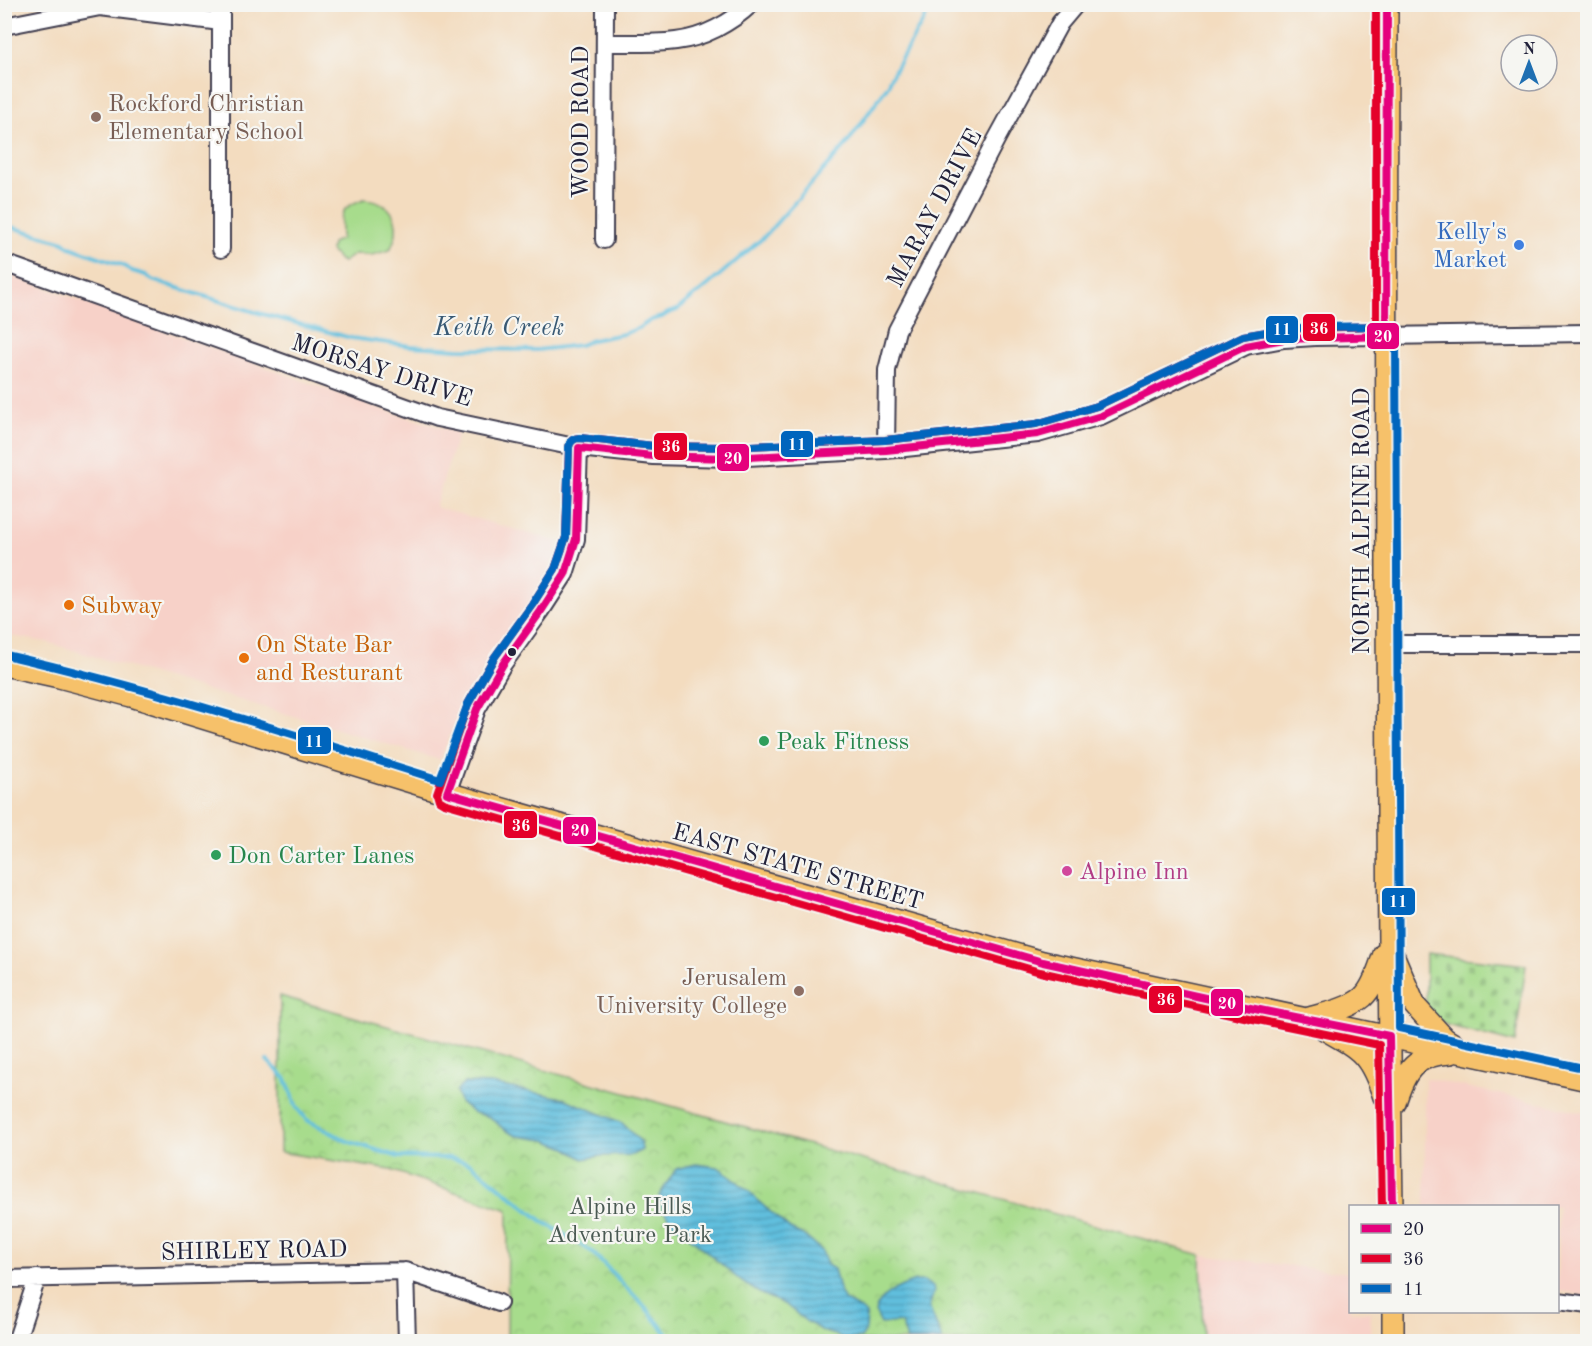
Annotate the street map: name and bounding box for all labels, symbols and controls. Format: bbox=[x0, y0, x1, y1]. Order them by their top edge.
north arrow bbox=[1499, 33, 1559, 93]
text: N bbox=[1523, 42, 1536, 58]
street label: WOOD ROAD bbox=[570, 46, 594, 198]
place label: Rockford Christian Elementary School bbox=[108, 93, 305, 145]
marker: Rockford Christian Elementary School bbox=[89, 110, 103, 124]
street label: MARAY DRIVE bbox=[884, 126, 988, 292]
place label: Kelly's Market bbox=[1433, 221, 1507, 273]
marker: Kelly's Market bbox=[1512, 238, 1526, 252]
line badge: 36 bbox=[1302, 313, 1336, 342]
water label: Keith Creek bbox=[433, 315, 564, 341]
line badge: 11 bbox=[1265, 315, 1299, 344]
text: 36 bbox=[1310, 322, 1328, 338]
line badge: 20 bbox=[1366, 322, 1400, 350]
text: 11 bbox=[1273, 323, 1291, 339]
text: 20 bbox=[1374, 330, 1392, 346]
street label: MORSAY DRIVE bbox=[288, 331, 475, 412]
street label: NORTH ALPINE ROAD bbox=[1351, 388, 1375, 654]
line badge: 11 bbox=[780, 430, 814, 458]
line badge: 36 bbox=[653, 432, 688, 461]
text: 11 bbox=[788, 438, 806, 454]
text: 36 bbox=[662, 440, 680, 456]
line badge: 20 bbox=[716, 443, 750, 472]
text: 20 bbox=[724, 452, 742, 468]
place label: Subway bbox=[81, 595, 163, 619]
marker: Subway bbox=[62, 598, 76, 612]
place label: On State Bar and Resturant bbox=[256, 634, 403, 686]
unlabelled marker bbox=[506, 646, 518, 658]
marker: On State Bar and Resturant bbox=[237, 651, 251, 665]
line badge: 11 bbox=[297, 726, 332, 755]
place label: Peak Fitness bbox=[776, 731, 909, 755]
marker: Peak Fitness bbox=[757, 734, 771, 748]
text: 11 bbox=[305, 735, 323, 751]
line badge: 36 bbox=[503, 810, 538, 839]
line badge: 20 bbox=[562, 816, 597, 845]
text: 36 bbox=[512, 819, 530, 835]
street label: EAST STATE STREET bbox=[669, 821, 926, 915]
text: 20 bbox=[571, 824, 589, 840]
place label: Don Carter Lanes bbox=[228, 845, 414, 869]
marker: Don Carter Lanes bbox=[209, 848, 223, 862]
place label: Alpine Inn bbox=[1079, 861, 1189, 885]
marker: Alpine Inn bbox=[1060, 864, 1074, 878]
line badge: 11 bbox=[1381, 887, 1416, 916]
text: 11 bbox=[1389, 895, 1407, 911]
place label: Jerusalem University College bbox=[596, 967, 787, 1019]
marker: Jerusalem University College bbox=[792, 984, 806, 998]
line badge: 36 bbox=[1148, 985, 1183, 1014]
line badge: 20 bbox=[1210, 988, 1244, 1017]
text: 36 bbox=[1157, 993, 1175, 1009]
text: 20 bbox=[1218, 997, 1236, 1013]
park label: Alpine Hills Adventure Park bbox=[548, 1196, 712, 1248]
legend bbox=[1349, 1205, 1559, 1313]
text: 20 bbox=[1403, 1221, 1424, 1239]
street label: SHIRLEY ROAD bbox=[160, 1238, 348, 1266]
text: 36 bbox=[1403, 1251, 1424, 1269]
text: 11 bbox=[1403, 1281, 1424, 1299]

